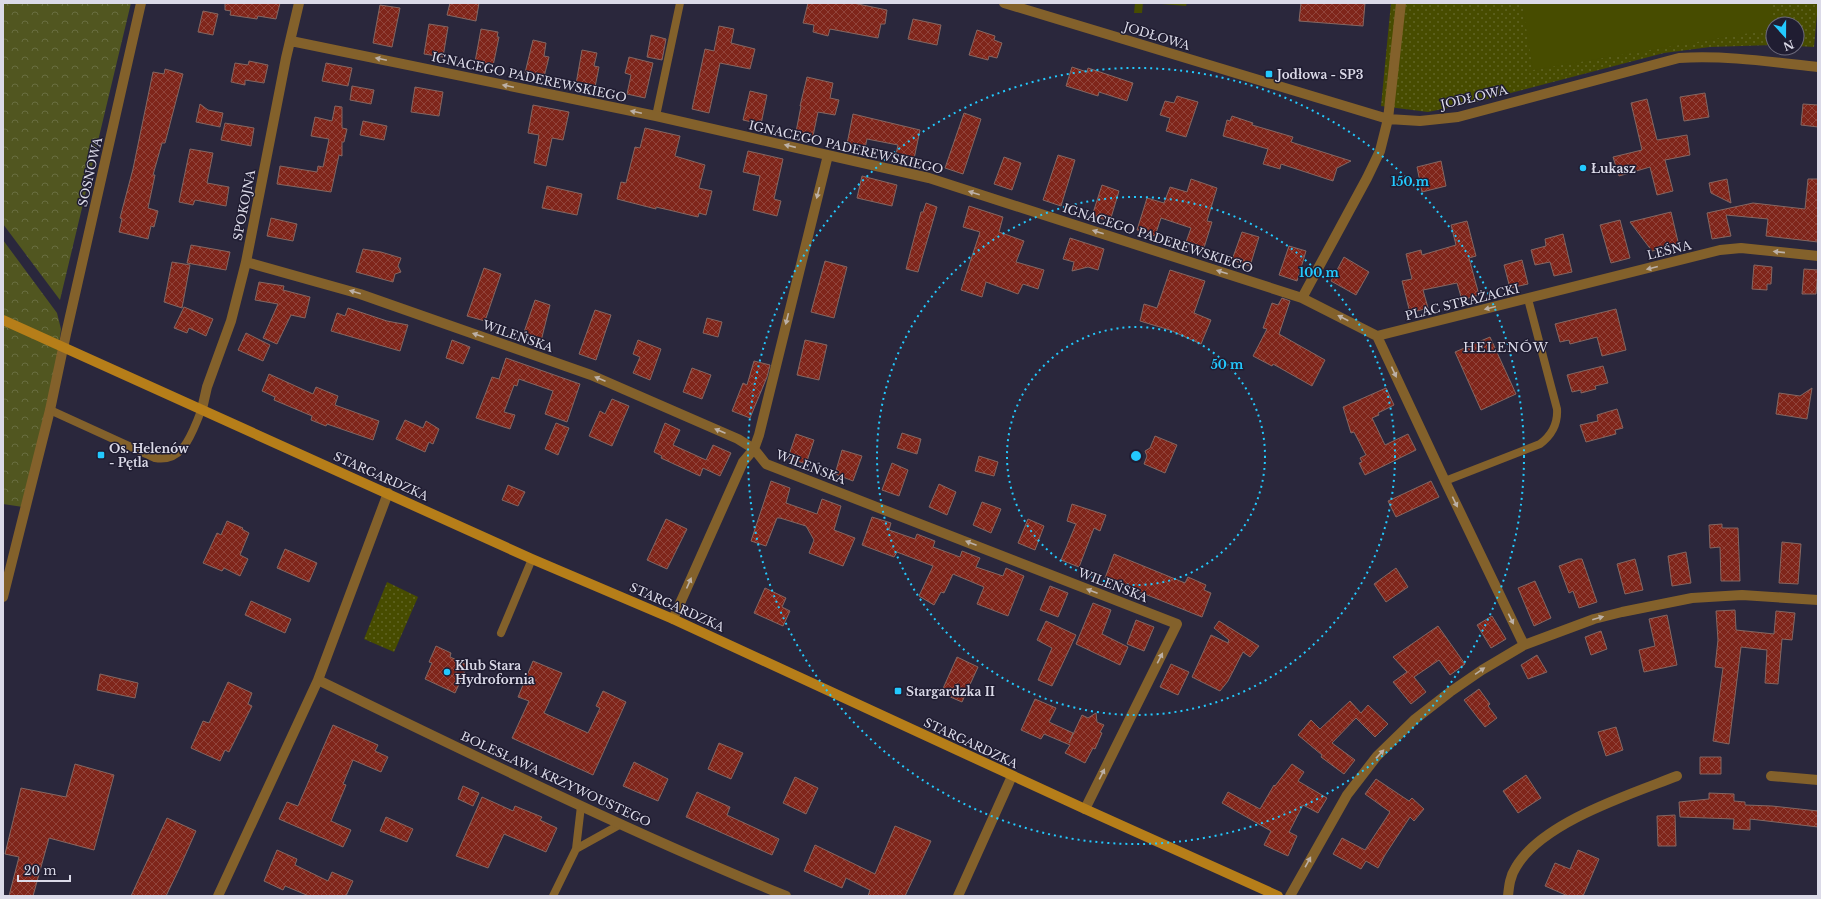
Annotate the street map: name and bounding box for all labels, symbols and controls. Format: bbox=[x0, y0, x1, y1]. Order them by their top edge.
north arrow bbox=[1765, 16, 1805, 56]
street label: JODŁOWA bbox=[1120, 18, 1193, 53]
text: N bbox=[1781, 37, 1796, 54]
street label: IGNACEGO PADEREWSKIEGO bbox=[430, 49, 628, 105]
one-way arrow bbox=[375, 56, 387, 62]
place label: Jodłowa - SP3 bbox=[1274, 67, 1364, 82]
marker: Jodłowa - SP3 bbox=[1264, 69, 1274, 79]
one-way arrow bbox=[502, 82, 514, 88]
street label: JODŁOWA bbox=[1437, 82, 1510, 112]
one-way arrow bbox=[629, 108, 642, 114]
street label: IGNACEGO PADEREWSKIEGO bbox=[747, 117, 945, 177]
street label: SOSNOWA bbox=[75, 135, 105, 208]
one-way arrow bbox=[784, 143, 796, 149]
place label: Łukasz bbox=[1591, 161, 1636, 176]
marker: Łukasz bbox=[1578, 163, 1588, 173]
street label: SPOKOJNA bbox=[230, 168, 258, 242]
text: 150 m bbox=[1391, 174, 1430, 189]
one-way arrow bbox=[815, 187, 821, 199]
one-way arrow bbox=[968, 189, 980, 195]
street label: IGNACEGO PADEREWSKIEGO bbox=[1061, 200, 1255, 276]
one-way arrow bbox=[1091, 229, 1103, 235]
street label: LEŚNA bbox=[1645, 236, 1693, 263]
one-way arrow bbox=[1773, 248, 1785, 255]
text: 100 m bbox=[1299, 265, 1340, 280]
one-way arrow bbox=[1646, 265, 1658, 271]
one-way arrow bbox=[1215, 269, 1227, 275]
street label: PLAC STRAŻACKI bbox=[1403, 280, 1521, 323]
one-way arrow bbox=[349, 289, 362, 295]
one-way arrow bbox=[1484, 306, 1496, 312]
one-way arrow bbox=[784, 313, 790, 326]
one-way arrow bbox=[1337, 315, 1348, 322]
street label: WILEŃSKA bbox=[480, 316, 556, 355]
one-way arrow bbox=[472, 332, 484, 338]
district label: HELENÓW bbox=[1463, 339, 1549, 356]
text: 50 m bbox=[1211, 357, 1244, 372]
one-way arrow bbox=[1391, 366, 1397, 377]
one-way arrow bbox=[595, 376, 606, 382]
one-way arrow bbox=[713, 427, 725, 433]
place label: Os. Helenów - Pętla bbox=[109, 441, 189, 470]
street label: WILEŃSKA bbox=[773, 446, 849, 487]
street label: STARGARDZKA bbox=[331, 448, 431, 504]
centre of rings bbox=[1129, 449, 1143, 463]
marker: Os. Helenów - Pętla bbox=[96, 450, 106, 460]
one-way arrow bbox=[1452, 496, 1458, 508]
one-way arrow bbox=[964, 540, 976, 546]
street label: WILEŃSKA bbox=[1075, 564, 1151, 605]
one-way arrow bbox=[686, 578, 692, 589]
street label: STARGARDZKA bbox=[627, 579, 727, 635]
one-way arrow bbox=[1085, 587, 1097, 593]
one-way arrow bbox=[1508, 613, 1514, 625]
one-way arrow bbox=[1593, 615, 1605, 621]
one-way arrow bbox=[1157, 652, 1163, 664]
place label: Klub Stara Hydrofornia bbox=[455, 658, 535, 687]
marker: Klub Stara Hydrofornia bbox=[442, 667, 452, 677]
one-way arrow bbox=[1475, 667, 1485, 675]
place label: Stargardzka II bbox=[906, 684, 995, 699]
marker: Stargardzka II bbox=[893, 686, 903, 696]
street label: STARGARDZKA bbox=[921, 715, 1021, 772]
street label: BOLESŁAWA KRZYWOUSTEGO bbox=[459, 728, 653, 830]
one-way arrow bbox=[1375, 749, 1384, 758]
one-way arrow bbox=[1099, 769, 1105, 780]
one-way arrow bbox=[1305, 856, 1312, 867]
scale bar bbox=[18, 857, 70, 883]
text: 20 m bbox=[24, 863, 56, 878]

